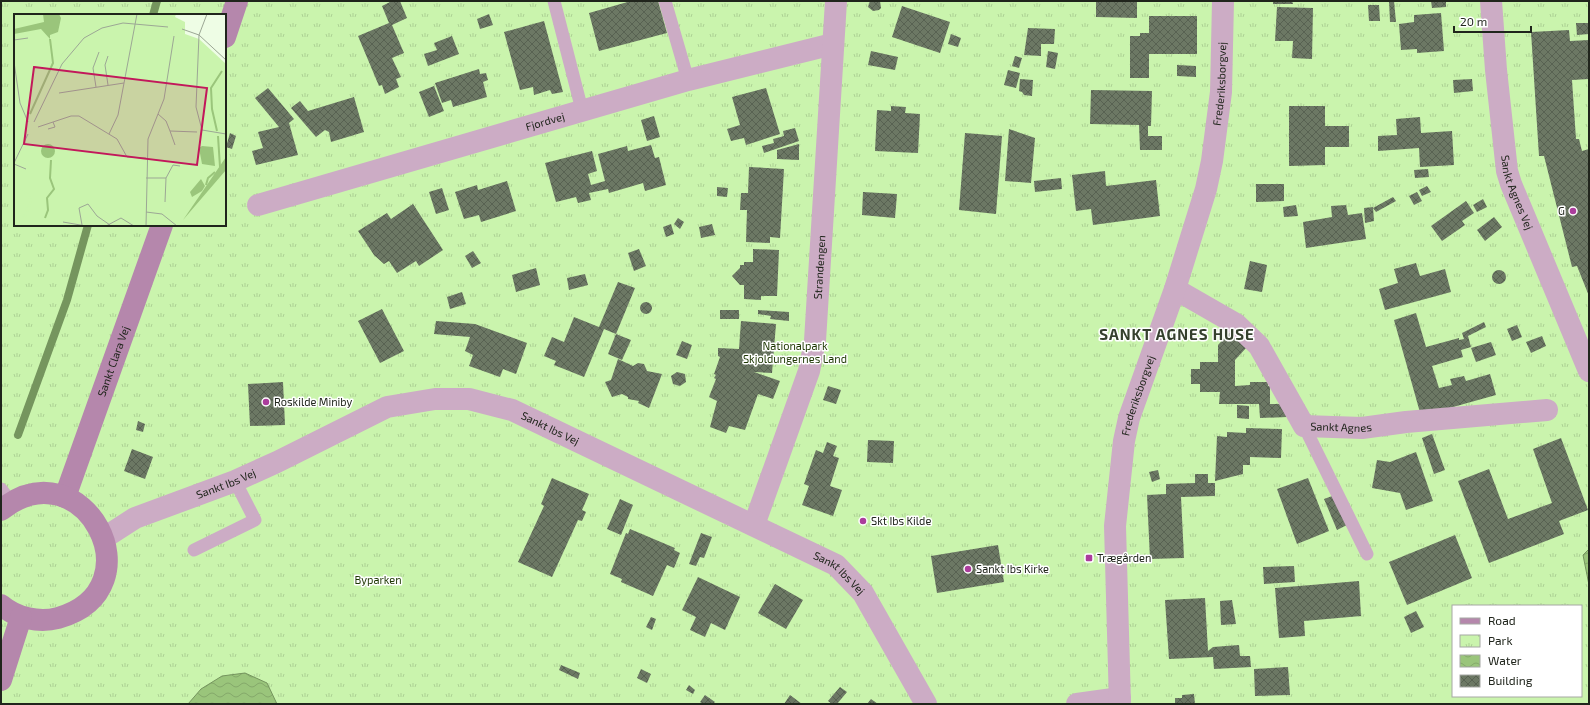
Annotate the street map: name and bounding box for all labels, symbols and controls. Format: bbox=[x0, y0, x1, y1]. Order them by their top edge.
scale bar bbox=[1454, 8, 1531, 34]
inset map bbox=[14, 14, 226, 226]
text: 20 m bbox=[1460, 14, 1487, 28]
street label: Frederiksborgvej bbox=[1210, 42, 1229, 126]
street label: Fjordvej bbox=[524, 109, 566, 133]
street label: Sankt Agnes Vej bbox=[1499, 154, 1536, 232]
place label: G bbox=[1558, 204, 1565, 217]
marker: G bbox=[1568, 206, 1578, 216]
street label: Strandengen bbox=[811, 235, 828, 300]
street label: Sankt Clara Vej bbox=[94, 324, 132, 398]
district label: SANKT AGNES HUSE bbox=[1099, 325, 1255, 343]
park label: Nationalpark Skjoldungernes Land bbox=[743, 339, 847, 366]
street label: Frederiksborgvej bbox=[1118, 354, 1158, 437]
place label: Roskilde Miniby bbox=[274, 395, 353, 408]
marker: Roskilde Miniby bbox=[261, 397, 271, 407]
street label: Sankt Ibs Vej bbox=[519, 408, 582, 448]
street label: Sankt Agnes bbox=[1310, 419, 1373, 434]
street label: Sankt Ibs Vej bbox=[194, 466, 258, 501]
place label: Skt Ibs Kilde bbox=[871, 514, 931, 527]
marker: Skt Ibs Kilde bbox=[858, 516, 868, 526]
street label: Sankt Ibs Vej bbox=[812, 548, 868, 598]
place label: Trægården bbox=[1097, 551, 1151, 564]
marker: Trægården bbox=[1084, 553, 1094, 563]
place label: Sankt Ibs Kirke bbox=[976, 562, 1049, 575]
marker: Sankt Ibs Kirke bbox=[963, 564, 973, 574]
park label: Byparken bbox=[354, 573, 402, 586]
legend bbox=[1452, 605, 1582, 697]
text: Road bbox=[1488, 613, 1516, 627]
text: Park bbox=[1488, 633, 1513, 647]
text: Water bbox=[1488, 653, 1522, 667]
text: Building bbox=[1488, 673, 1533, 687]

